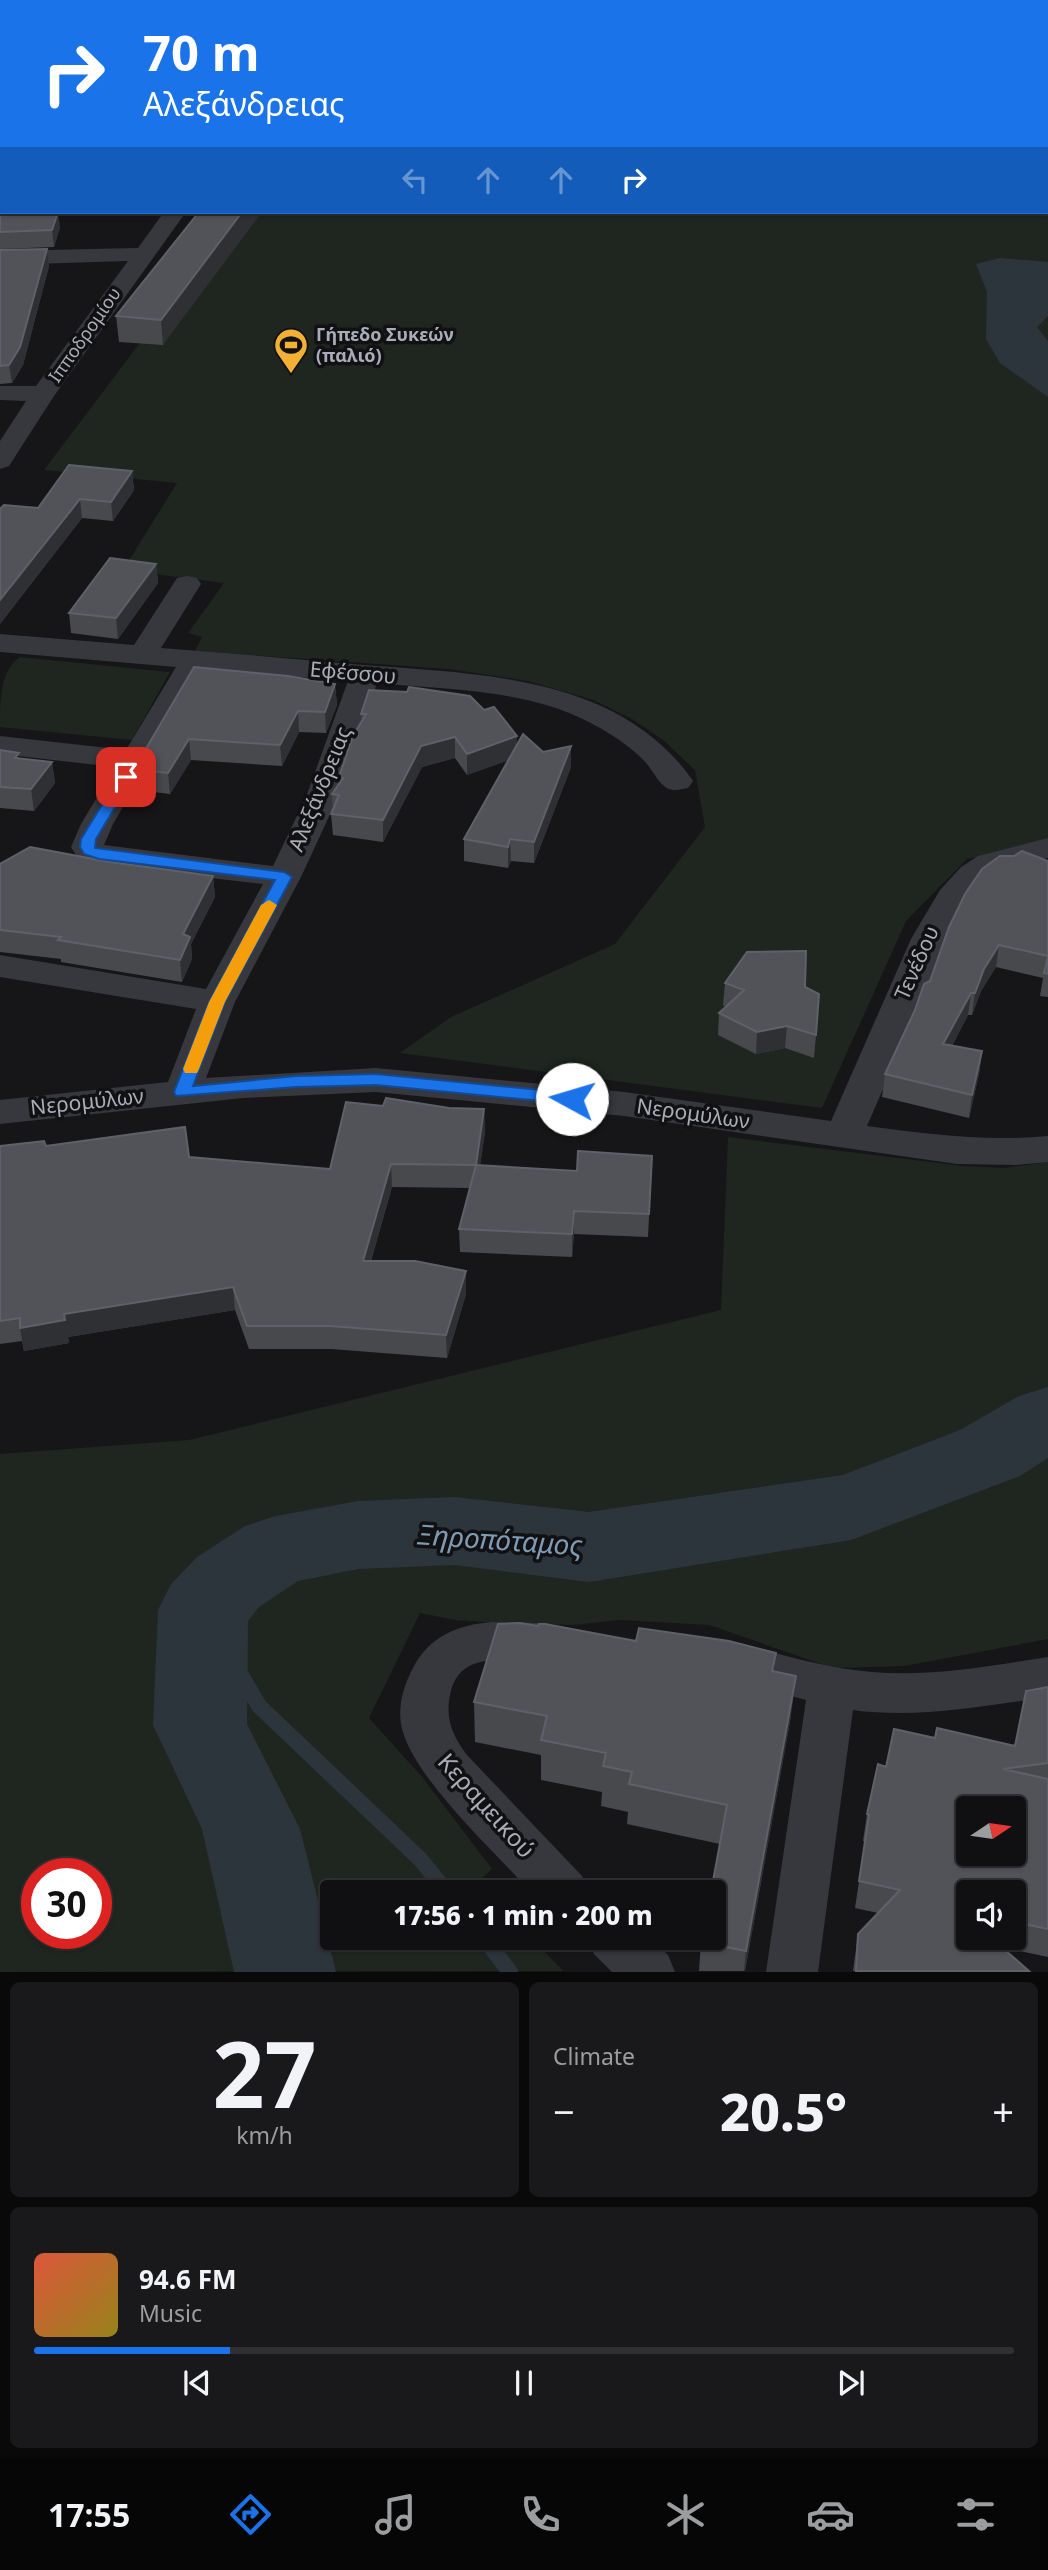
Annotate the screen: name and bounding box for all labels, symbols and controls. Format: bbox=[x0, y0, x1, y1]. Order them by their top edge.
text: 70 m bbox=[143, 19, 260, 85]
icon: right bbox=[28, 28, 119, 119]
text: Αλεξάνδρειας bbox=[143, 82, 345, 125]
icon: left bbox=[396, 161, 434, 199]
icon: ahead bbox=[469, 161, 507, 199]
icon: ahead bbox=[542, 161, 580, 199]
icon: right bbox=[615, 161, 653, 199]
street label: Ιπποδρομίου bbox=[42, 282, 126, 387]
place label: Γήπεδο Συκεών (παλιό) bbox=[316, 322, 454, 367]
sports icon: Γήπεδο Συκεών (παλιό) bbox=[272, 326, 310, 375]
street label: Εφέσσου bbox=[309, 654, 398, 690]
street label: Αλεξάνδρειας bbox=[281, 722, 357, 855]
pin bbox=[96, 747, 156, 807]
icon: arrive bbox=[107, 758, 145, 796]
street label: Τενέδου bbox=[887, 921, 945, 1004]
position arrow bbox=[535, 1062, 609, 1136]
street label: Νερομύλων bbox=[29, 1081, 145, 1121]
street label: Νερομύλων bbox=[635, 1091, 752, 1135]
water label: Ξηροπόταμος bbox=[415, 1514, 584, 1564]
street label: Κεραμεικού bbox=[431, 1745, 543, 1865]
north arrow bbox=[956, 1796, 1026, 1866]
map controls bbox=[956, 1796, 1026, 1950]
speed limit sign: 30 bbox=[21, 1858, 112, 1949]
button: sound bbox=[956, 1880, 1026, 1950]
text: 17:56 · 1 min · 200 m bbox=[393, 1897, 653, 1933]
text: 27 bbox=[212, 2011, 317, 2135]
text: Climate bbox=[553, 2040, 635, 2072]
text: 20.5° bbox=[720, 2075, 847, 2146]
text: − bbox=[553, 2085, 575, 2137]
text: + bbox=[992, 2085, 1014, 2137]
text: km/h bbox=[236, 2119, 293, 2151]
text: 94.6 FM bbox=[139, 2261, 236, 2297]
text: Music bbox=[139, 2297, 202, 2329]
icon: previous bbox=[178, 2364, 216, 2402]
icon: pause bbox=[505, 2364, 543, 2402]
icon: next bbox=[832, 2364, 870, 2402]
icon: directions bbox=[226, 2490, 275, 2539]
icon: music bbox=[371, 2490, 420, 2539]
icon: phone bbox=[516, 2490, 565, 2539]
icon: climate bbox=[661, 2490, 710, 2539]
icon: car bbox=[806, 2490, 855, 2539]
icon: filters bbox=[951, 2490, 1000, 2539]
text: 17:55 bbox=[48, 2493, 130, 2536]

